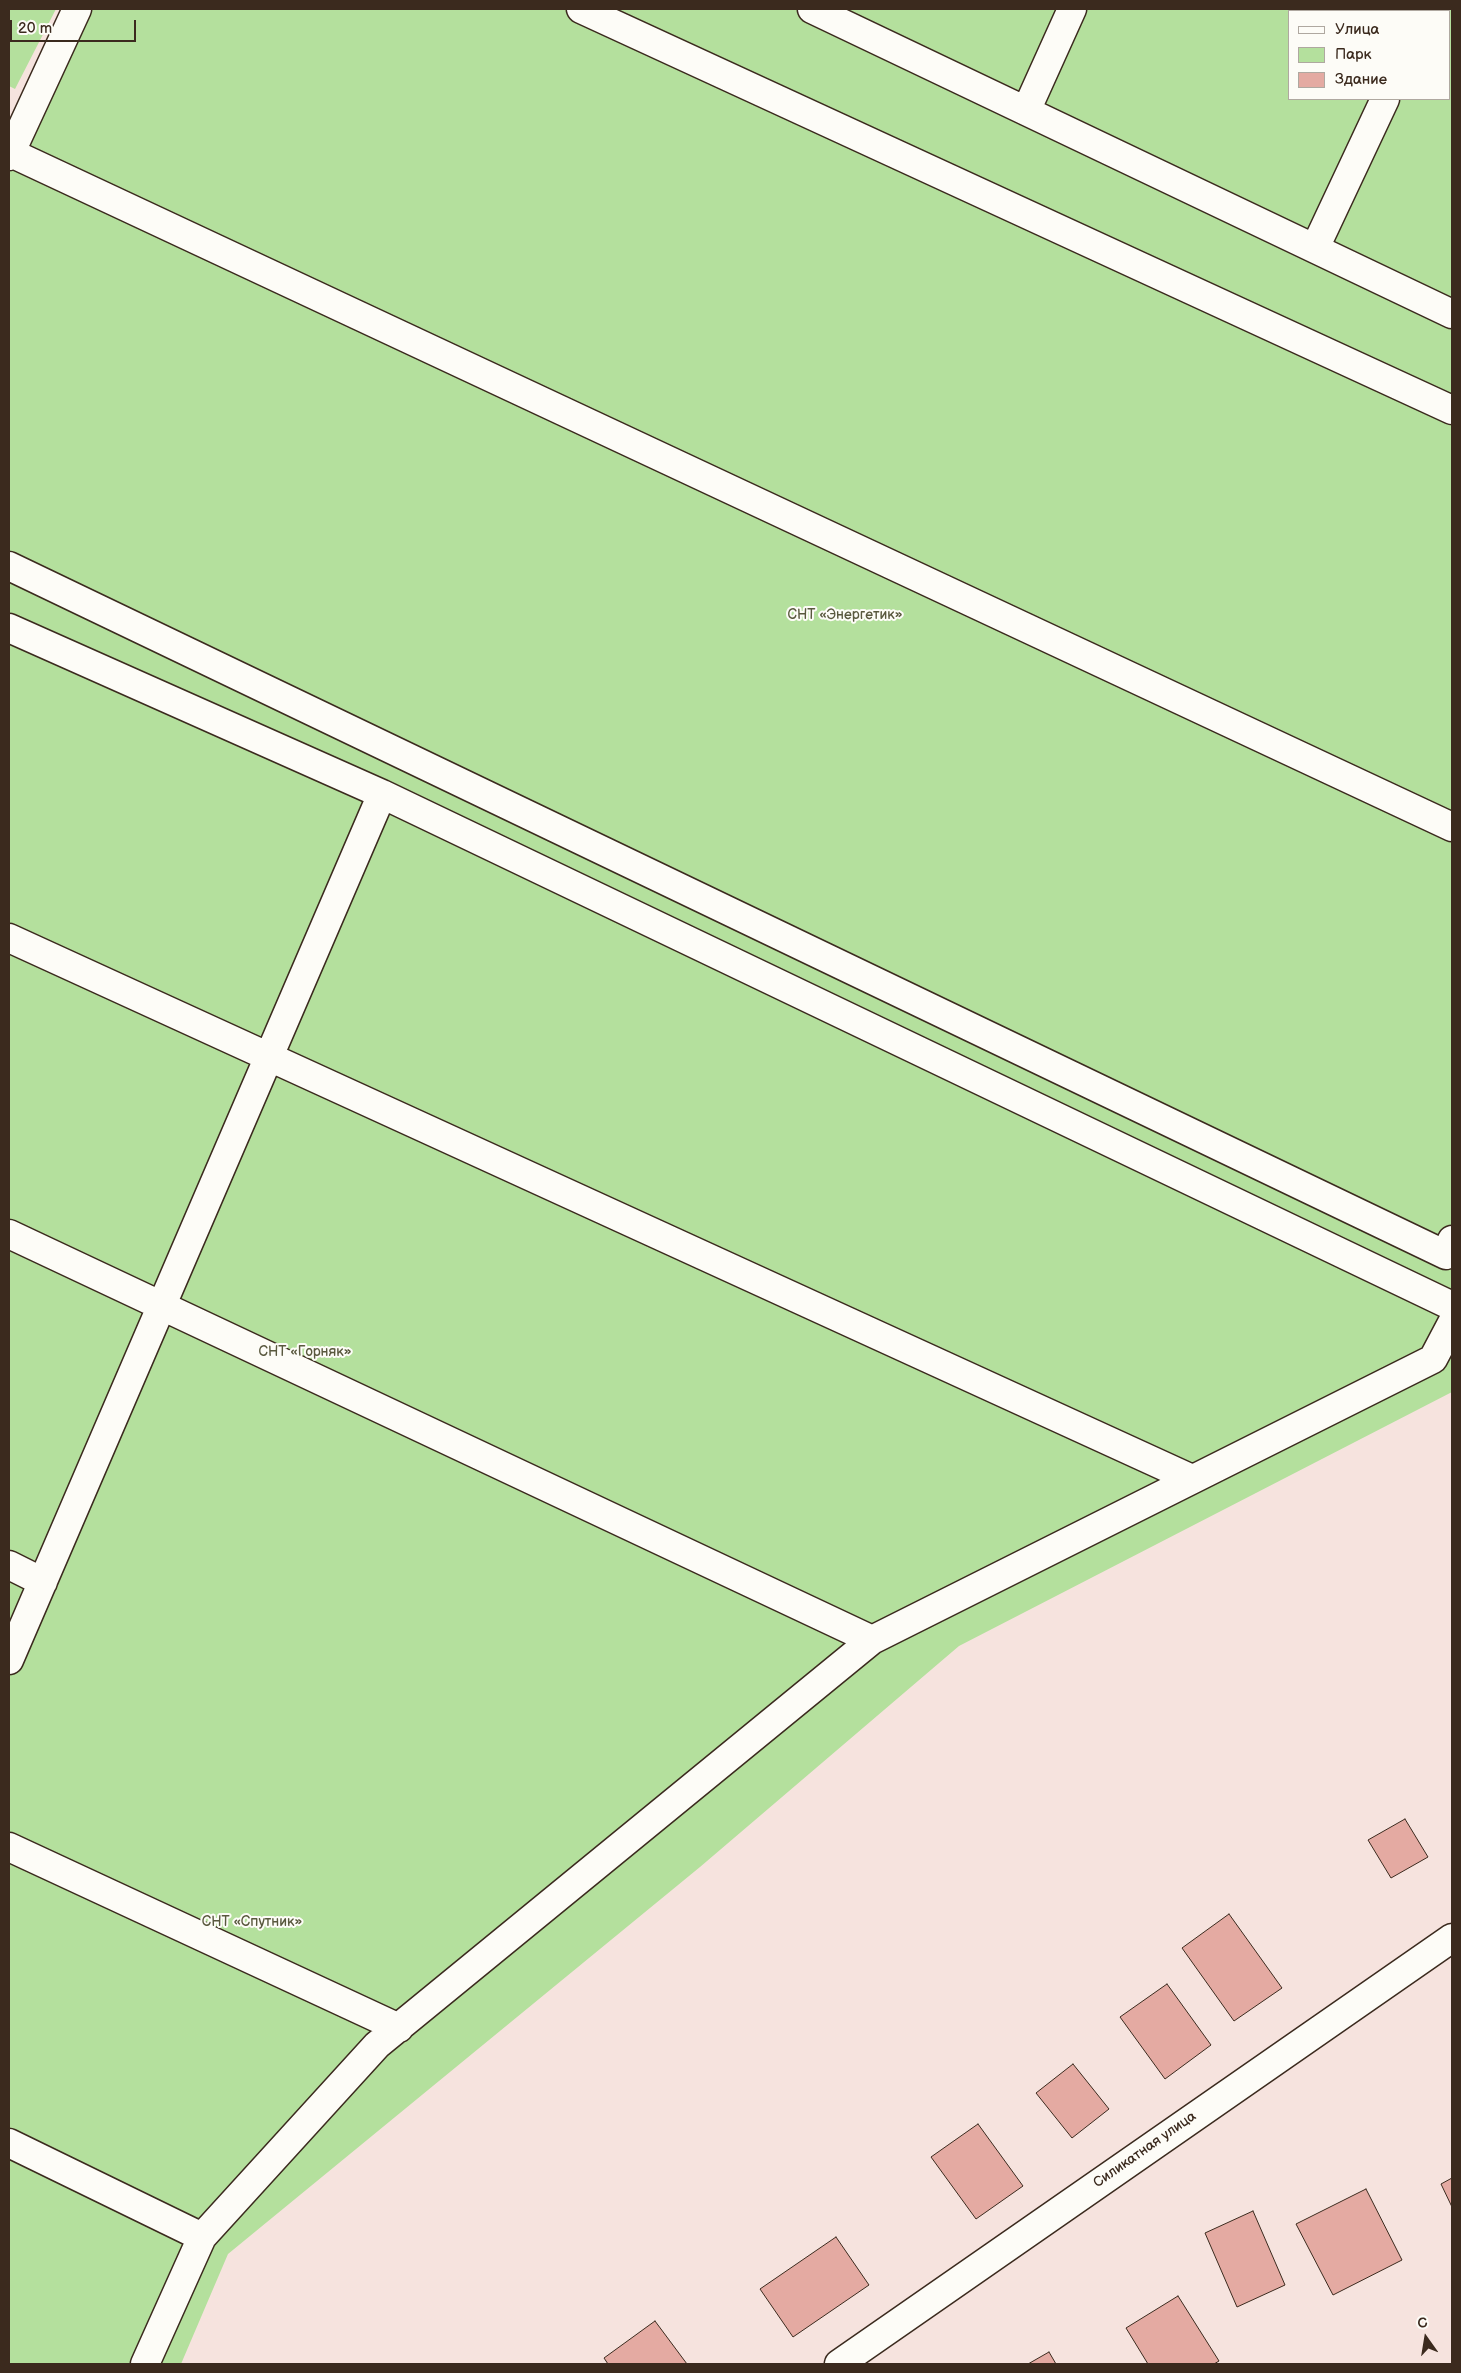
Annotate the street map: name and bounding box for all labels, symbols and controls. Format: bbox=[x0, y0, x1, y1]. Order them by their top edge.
scale bar bbox=[12, 10, 139, 42]
legend bbox=[1288, 10, 1451, 100]
text: 20 m bbox=[18, 19, 52, 38]
text: Улица bbox=[1335, 20, 1379, 39]
text: Парк bbox=[1335, 45, 1372, 64]
text: Здание bbox=[1335, 70, 1387, 89]
park label: СНТ «Энергетик» bbox=[787, 607, 903, 623]
park label: СНТ «Горняк» bbox=[258, 1344, 352, 1360]
park label: СНТ «Спутник» bbox=[202, 1914, 302, 1930]
street label: Силикатная улица bbox=[1090, 2108, 1200, 2192]
north arrow bbox=[1401, 2313, 1451, 2363]
text: С bbox=[1416, 2314, 1429, 2332]

